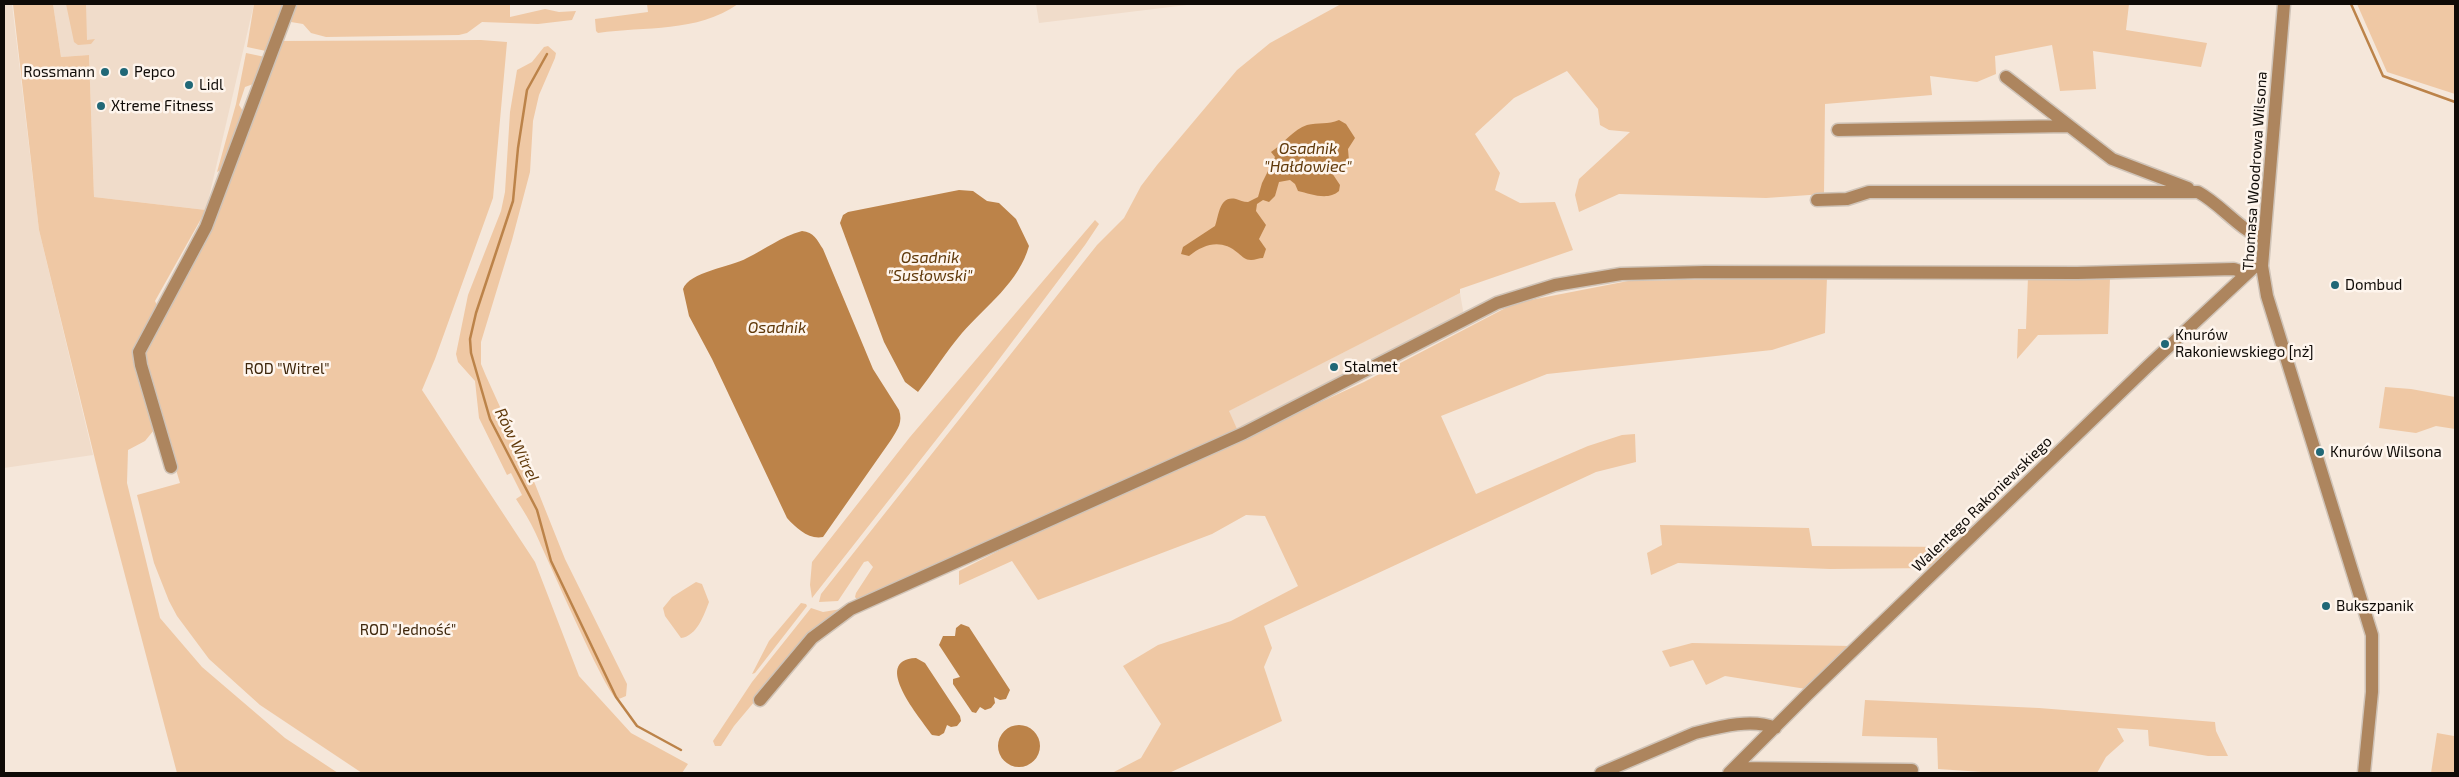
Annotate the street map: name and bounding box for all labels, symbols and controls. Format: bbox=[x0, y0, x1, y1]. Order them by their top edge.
place label: Rossmann bbox=[23, 63, 95, 81]
place label: Pepco bbox=[134, 63, 175, 81]
marker: Rossmann bbox=[99, 66, 111, 78]
marker: Pepco bbox=[118, 66, 130, 78]
street label: Thomasa Woodrowa Wilsona bbox=[2239, 71, 2271, 271]
place label: Lidl bbox=[199, 76, 223, 94]
marker: Lidl bbox=[183, 79, 195, 91]
place label: Xtreme Fitness bbox=[111, 97, 214, 115]
marker: Xtreme Fitness bbox=[95, 100, 107, 112]
water label: Osadnik "Hałdowiec" bbox=[1264, 139, 1352, 177]
water label: Osadnik "Susłowski" bbox=[887, 248, 973, 286]
place label: Dombud bbox=[2345, 276, 2402, 294]
marker: Dombud bbox=[2329, 279, 2341, 291]
water label: Osadnik bbox=[748, 318, 806, 338]
place label: Knurów Rakoniewskiego [nż] bbox=[2175, 326, 2314, 361]
marker: Knurów Rakoniewskiego [nż] bbox=[2159, 338, 2171, 350]
place label: Stalmet bbox=[1344, 358, 1398, 376]
park label: ROD "Witrel" bbox=[245, 360, 329, 378]
marker: Stalmet bbox=[1328, 361, 1340, 373]
water label: Rów Witrel bbox=[491, 405, 543, 485]
street label: Walentego Rakoniewskiego bbox=[1908, 432, 2056, 576]
place label: Knurów Wilsona bbox=[2330, 443, 2442, 461]
marker: Knurów Wilsona bbox=[2314, 446, 2326, 458]
place label: Bukszpanik bbox=[2336, 597, 2414, 615]
marker: Bukszpanik bbox=[2320, 600, 2332, 612]
park label: ROD "Jedność" bbox=[360, 621, 456, 639]

